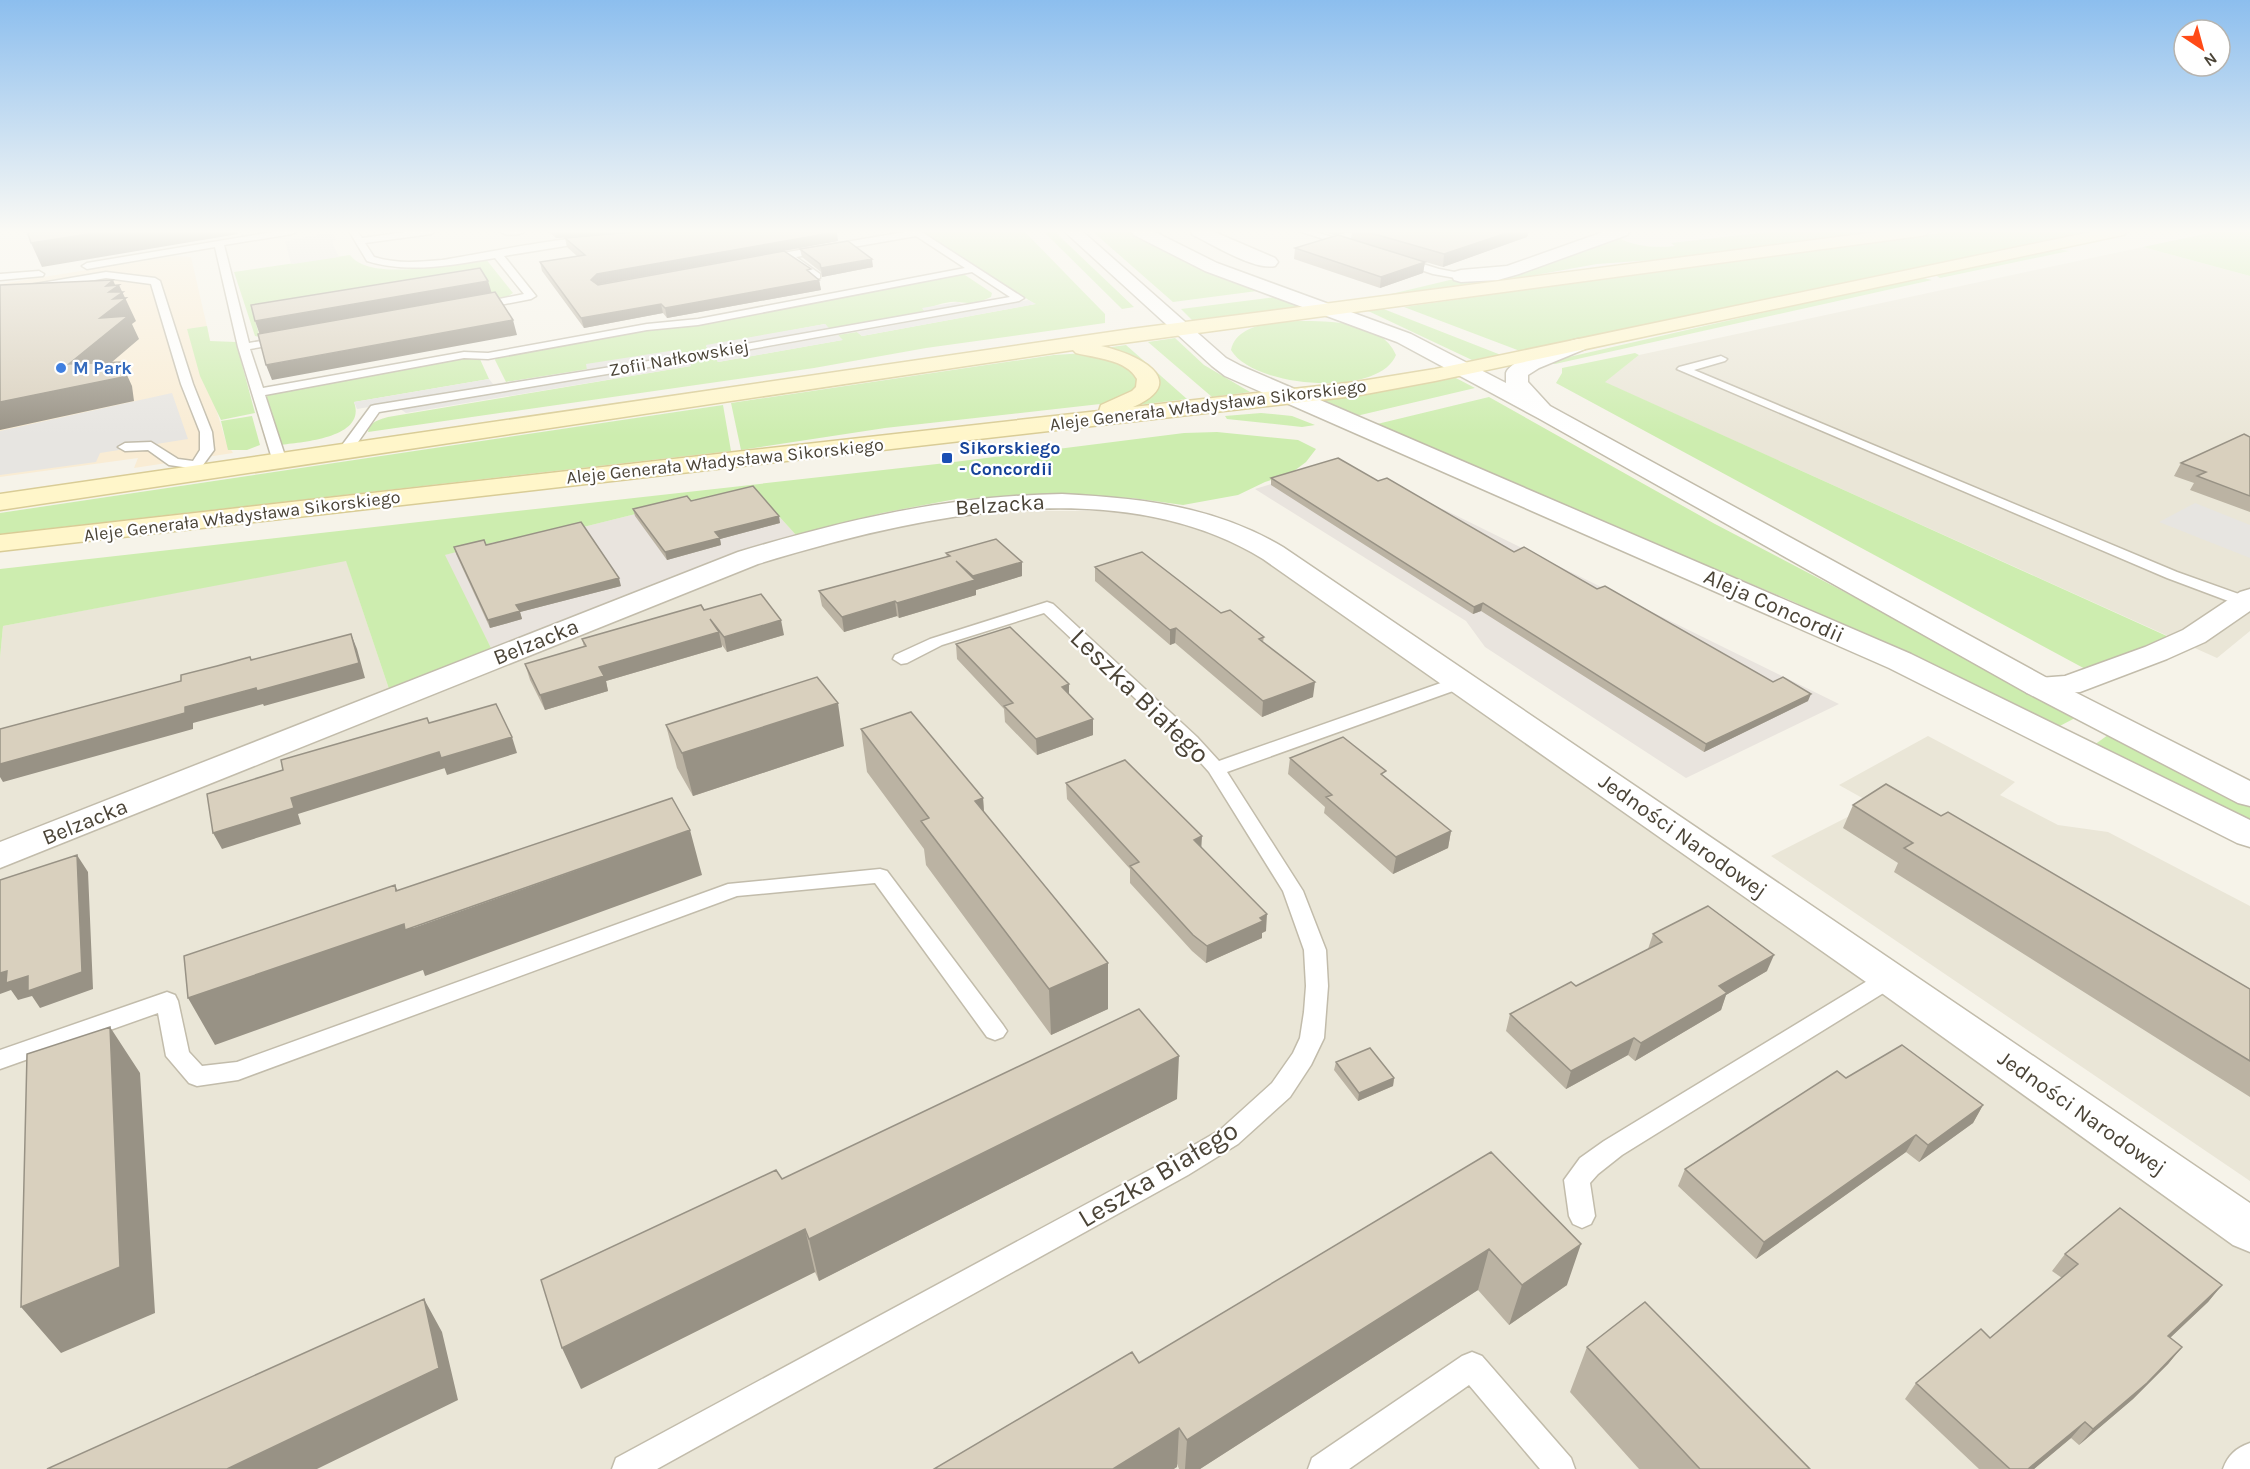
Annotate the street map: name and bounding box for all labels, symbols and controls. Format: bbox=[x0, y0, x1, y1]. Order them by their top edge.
north arrow bbox=[2172, 18, 2232, 78]
text: N bbox=[2200, 49, 2221, 71]
street label: Zofii Nałkowskiej bbox=[607, 335, 751, 381]
place label: M Park bbox=[73, 357, 132, 379]
marker: M Park bbox=[54, 361, 68, 375]
street label: Aleje Generała Władysława Sikorskiego bbox=[1048, 375, 1368, 435]
street label: Aleje Generała Władysława Sikorskiego bbox=[565, 433, 885, 489]
place label: Sikorskiego - Concordii bbox=[959, 437, 1061, 480]
marker: Sikorskiego - Concordii bbox=[940, 451, 954, 465]
street label: Aleje Generała Władysława Sikorskiego bbox=[82, 486, 402, 546]
street label: Belzacka bbox=[954, 489, 1046, 521]
street label: Aleja Concordii bbox=[1700, 563, 1848, 649]
street label: Belzacka bbox=[490, 613, 582, 671]
street label: Leszka Białego bbox=[1064, 622, 1216, 770]
street label: Jedności Narodowej bbox=[1594, 768, 1772, 904]
street label: Belzacka bbox=[39, 793, 131, 851]
street label: Jedności Narodowej bbox=[1993, 1045, 2171, 1181]
street label: Leszka Białego bbox=[1072, 1114, 1244, 1234]

